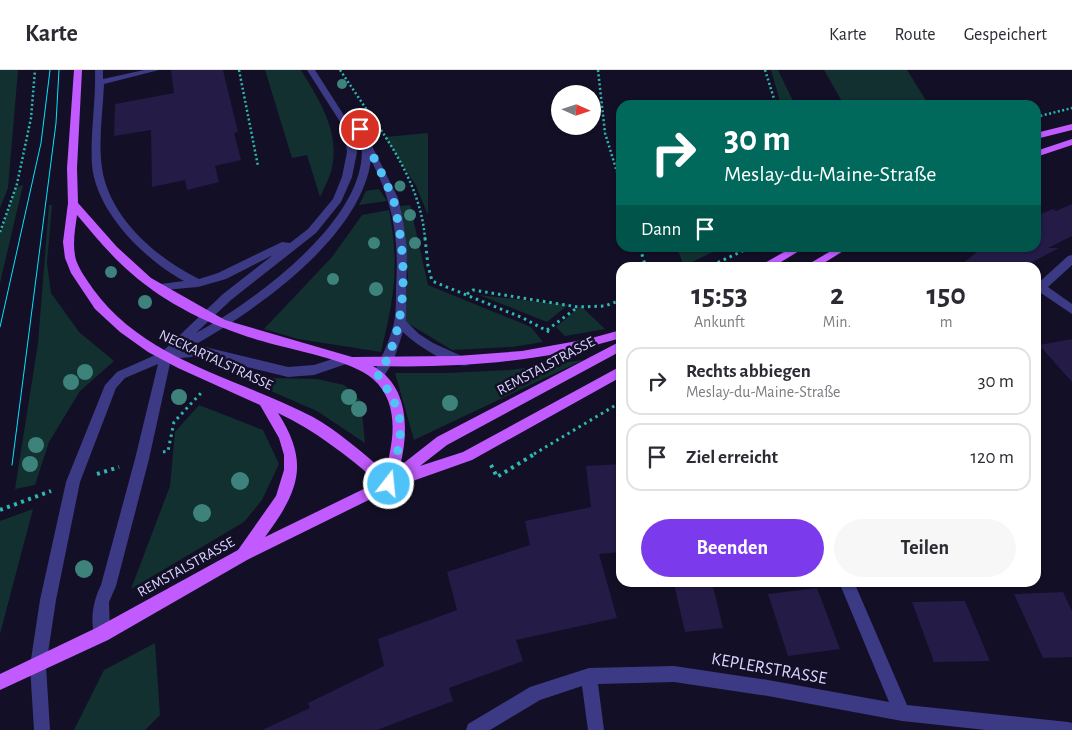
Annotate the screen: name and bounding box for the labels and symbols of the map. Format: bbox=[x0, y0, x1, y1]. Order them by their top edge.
north arrow bbox=[551, 85, 601, 135]
pin bbox=[339, 108, 381, 150]
street label: NECKARTALSTRASSE bbox=[157, 327, 275, 393]
street label: REMSTALSTRASSE bbox=[495, 334, 597, 398]
position arrow bbox=[362, 457, 414, 509]
street label: REMSTALSTRASSE bbox=[135, 534, 237, 600]
street label: KEPLERSTRASSE bbox=[710, 650, 829, 688]

